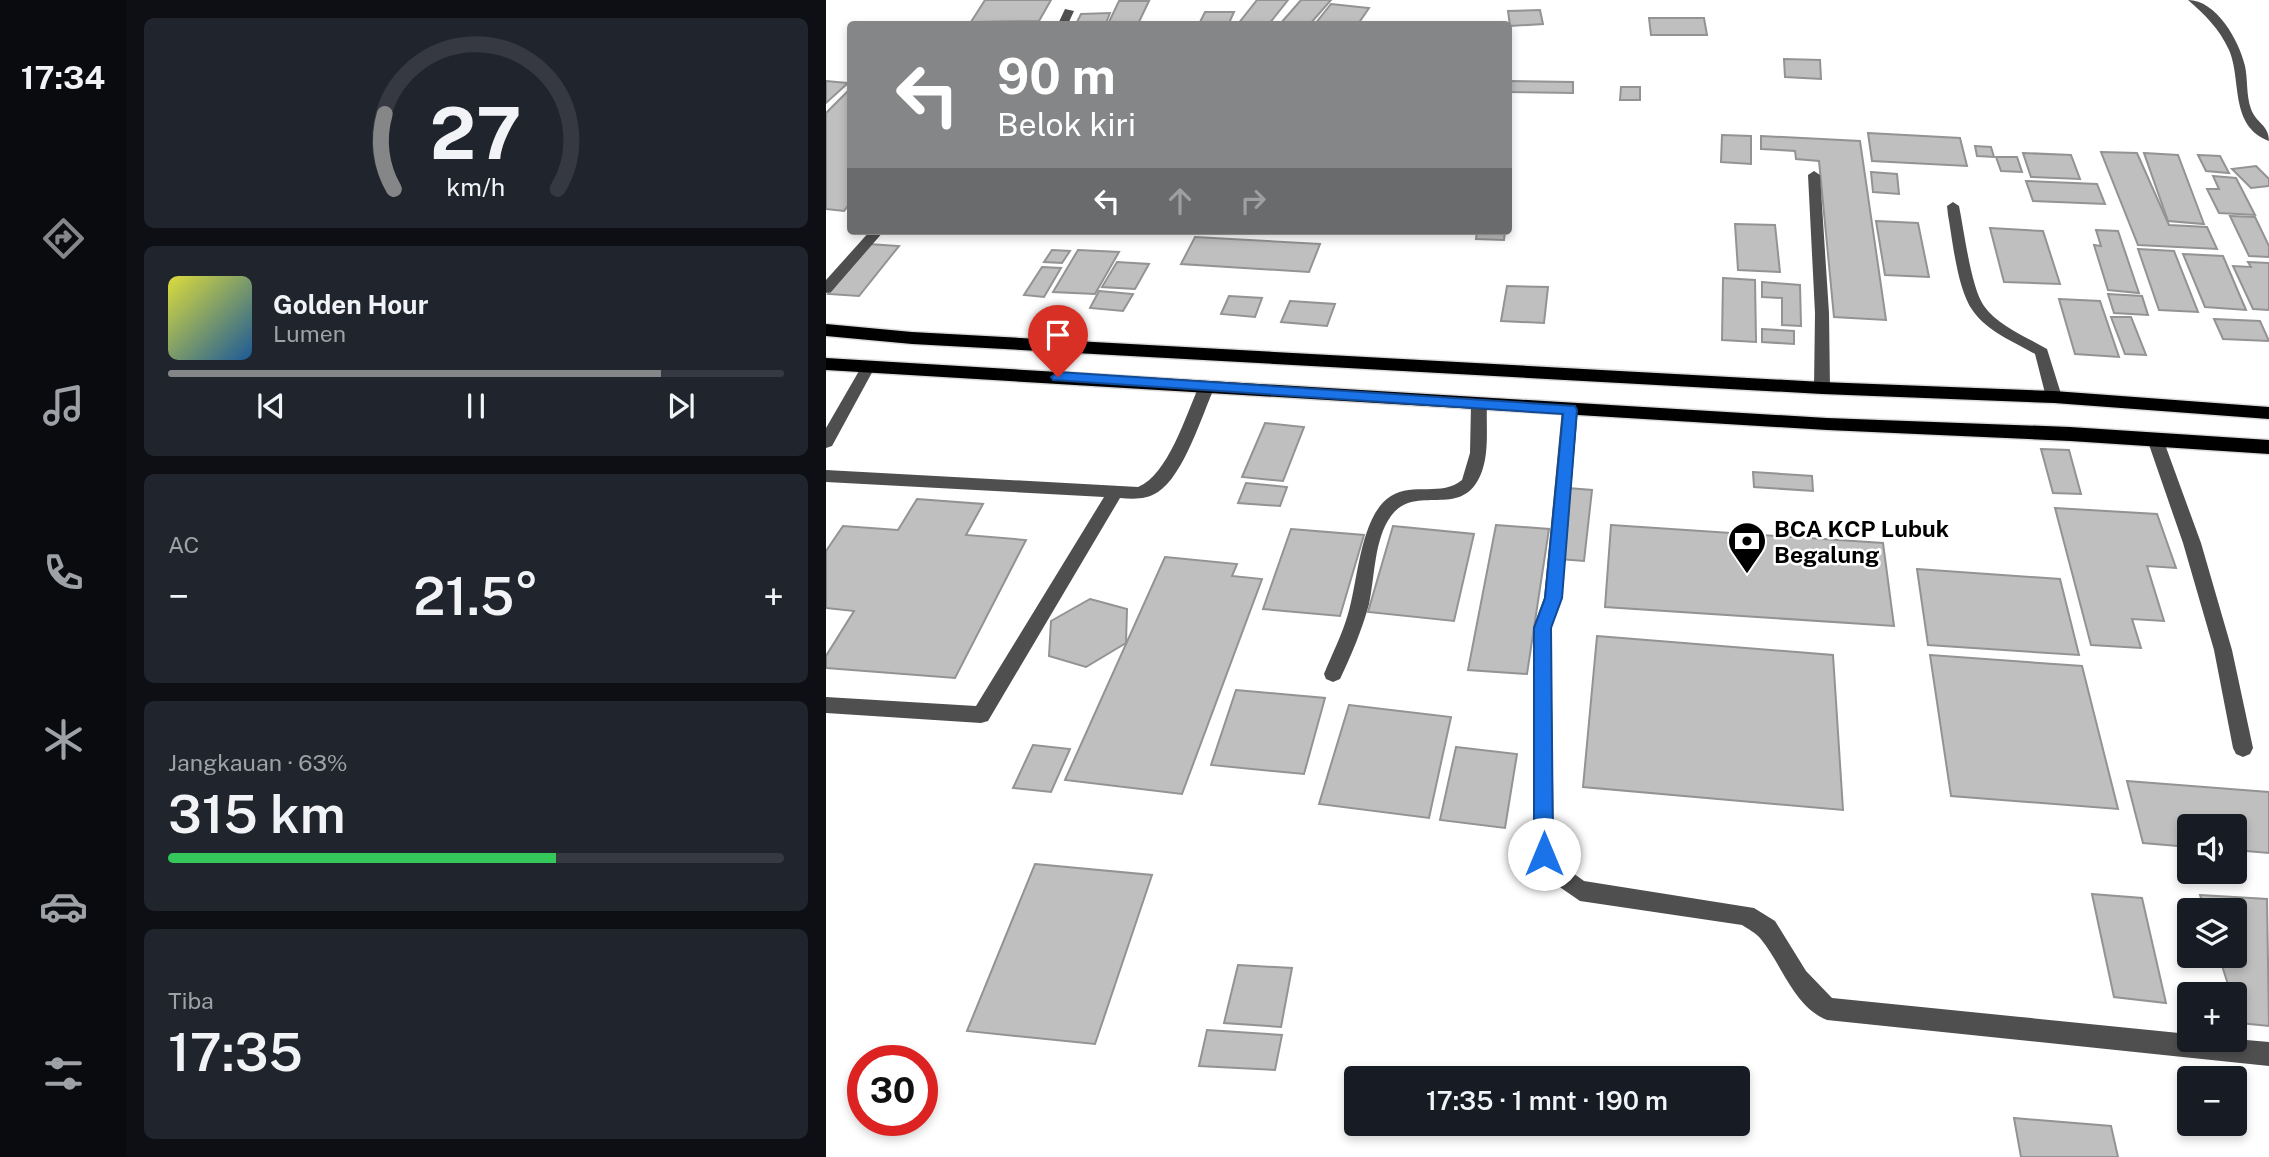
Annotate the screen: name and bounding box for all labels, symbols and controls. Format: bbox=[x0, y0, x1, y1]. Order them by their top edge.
text: 90 m bbox=[997, 47, 1116, 105]
icon: left bbox=[882, 49, 973, 140]
text: 17:34 bbox=[21, 59, 105, 96]
text: 27 bbox=[430, 90, 522, 175]
text: Belok kiri bbox=[997, 106, 1136, 143]
text: km/h bbox=[447, 172, 505, 202]
icon: left bbox=[1088, 182, 1126, 220]
icon: ahead bbox=[1161, 182, 1199, 220]
icon: right bbox=[1234, 182, 1272, 220]
icon: directions bbox=[39, 214, 88, 263]
text: Golden Hour bbox=[273, 289, 428, 320]
pin bbox=[1028, 305, 1088, 377]
icon: arrive bbox=[1039, 316, 1077, 354]
text: Lumen bbox=[273, 320, 346, 347]
icon: music bbox=[39, 381, 88, 430]
icon: previous bbox=[252, 387, 290, 425]
icon: pause bbox=[457, 387, 495, 425]
icon: next bbox=[662, 387, 700, 425]
place label: BCA KCP Lubuk Begalung bbox=[1774, 515, 1949, 568]
bank icon: BCA KCP Lubuk Begalung bbox=[1726, 520, 1768, 575]
text: AC bbox=[168, 531, 199, 558]
icon: phone bbox=[39, 548, 88, 597]
text: 21.5° bbox=[413, 566, 539, 627]
text: − bbox=[168, 574, 189, 619]
text: + bbox=[763, 574, 784, 619]
icon: climate bbox=[39, 715, 88, 764]
text: Jangkauan · 63% bbox=[168, 749, 348, 776]
text: 315 km bbox=[168, 784, 345, 845]
map controls bbox=[2177, 814, 2247, 1136]
button: sound bbox=[2177, 814, 2247, 884]
position arrow bbox=[1507, 817, 1581, 891]
icon: car bbox=[39, 882, 88, 931]
button: layers bbox=[2177, 898, 2247, 968]
button: + bbox=[2177, 982, 2247, 1052]
text: Tiba bbox=[168, 987, 214, 1014]
text: 17:35 bbox=[168, 1022, 303, 1083]
speed limit sign: 30 bbox=[847, 1045, 938, 1136]
icon: filters bbox=[39, 1049, 88, 1098]
button: − bbox=[2177, 1066, 2247, 1136]
text: 17:35 · 1 mnt · 190 m bbox=[1426, 1085, 1668, 1116]

